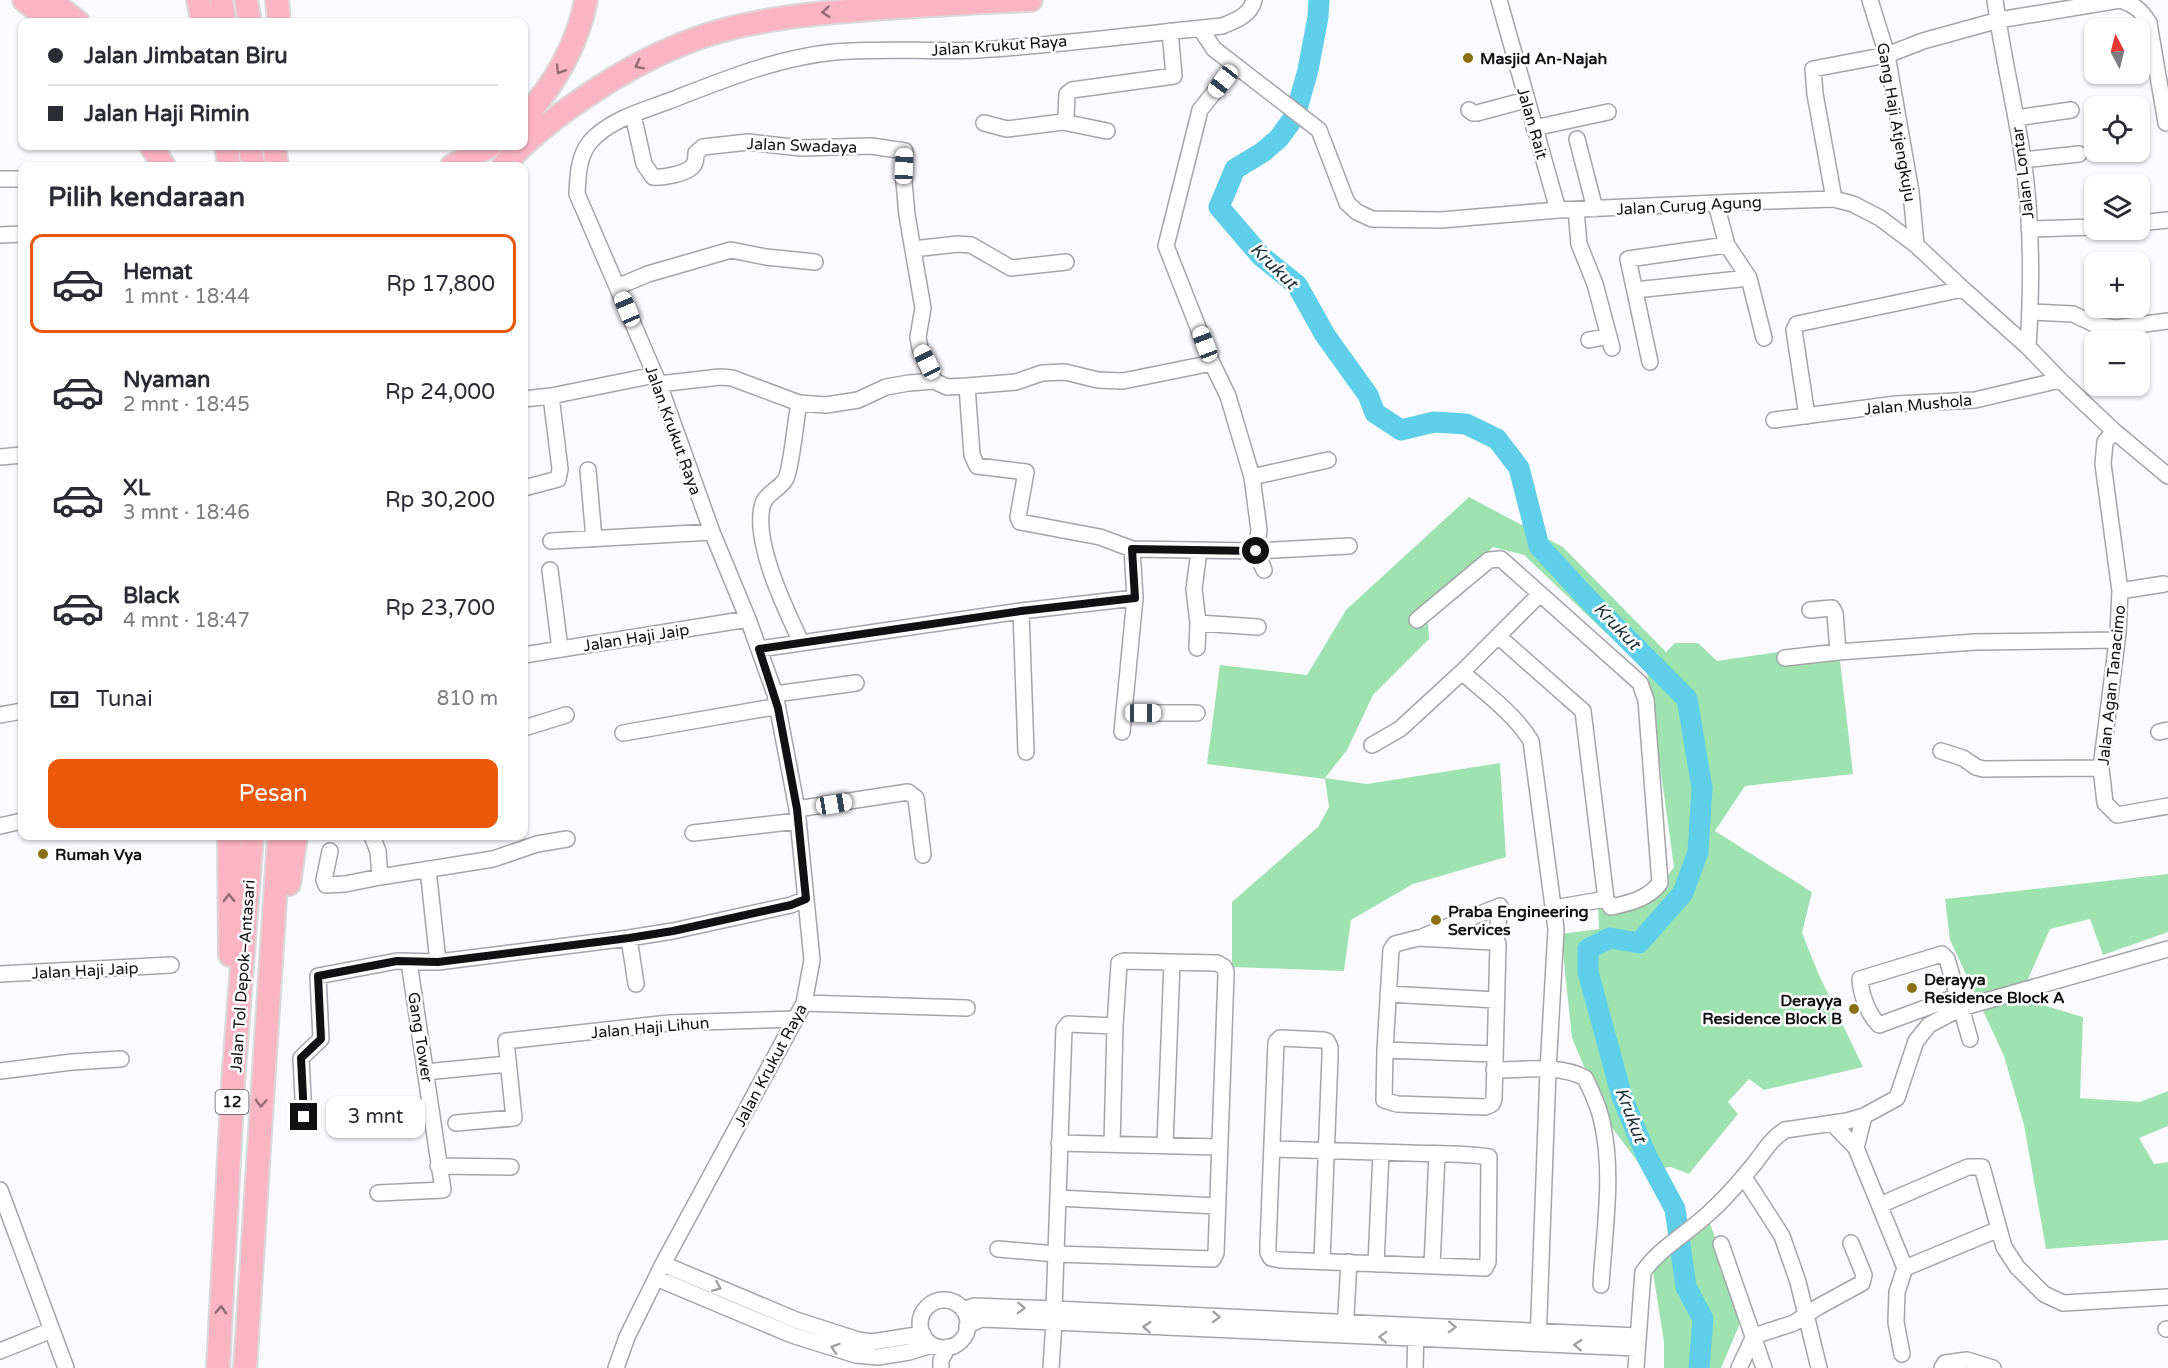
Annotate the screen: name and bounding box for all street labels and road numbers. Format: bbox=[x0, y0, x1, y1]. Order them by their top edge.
street label: Jalan Krukut Raya bbox=[930, 31, 1068, 61]
street label: Gang Haji Atjengkuju bbox=[1872, 41, 1920, 203]
street label: Jalan Rait bbox=[1512, 85, 1552, 162]
street label: Jalan Lontar bbox=[2007, 125, 2039, 220]
street label: Jalan Swadaya bbox=[746, 134, 858, 158]
street label: Jalan Curug Agung bbox=[1616, 192, 1762, 220]
street label: Jalan Krukut Raya bbox=[640, 363, 706, 498]
street label: Jalan Mushola bbox=[1863, 390, 1973, 420]
street label: Jalan Agan Tanacimo bbox=[2094, 604, 2130, 766]
street label: Jalan Haji Jaip bbox=[582, 620, 691, 656]
street label: Jalan Tol Depok–Antasari bbox=[226, 879, 260, 1073]
street label: Jalan Haji Jaip bbox=[31, 958, 139, 984]
street label: Gang Tower bbox=[403, 991, 437, 1085]
street label: Jalan Krukut Raya bbox=[730, 1001, 812, 1130]
street label: Jalan Haji Lihun bbox=[590, 1013, 710, 1043]
road number: 12 bbox=[216, 1090, 248, 1114]

